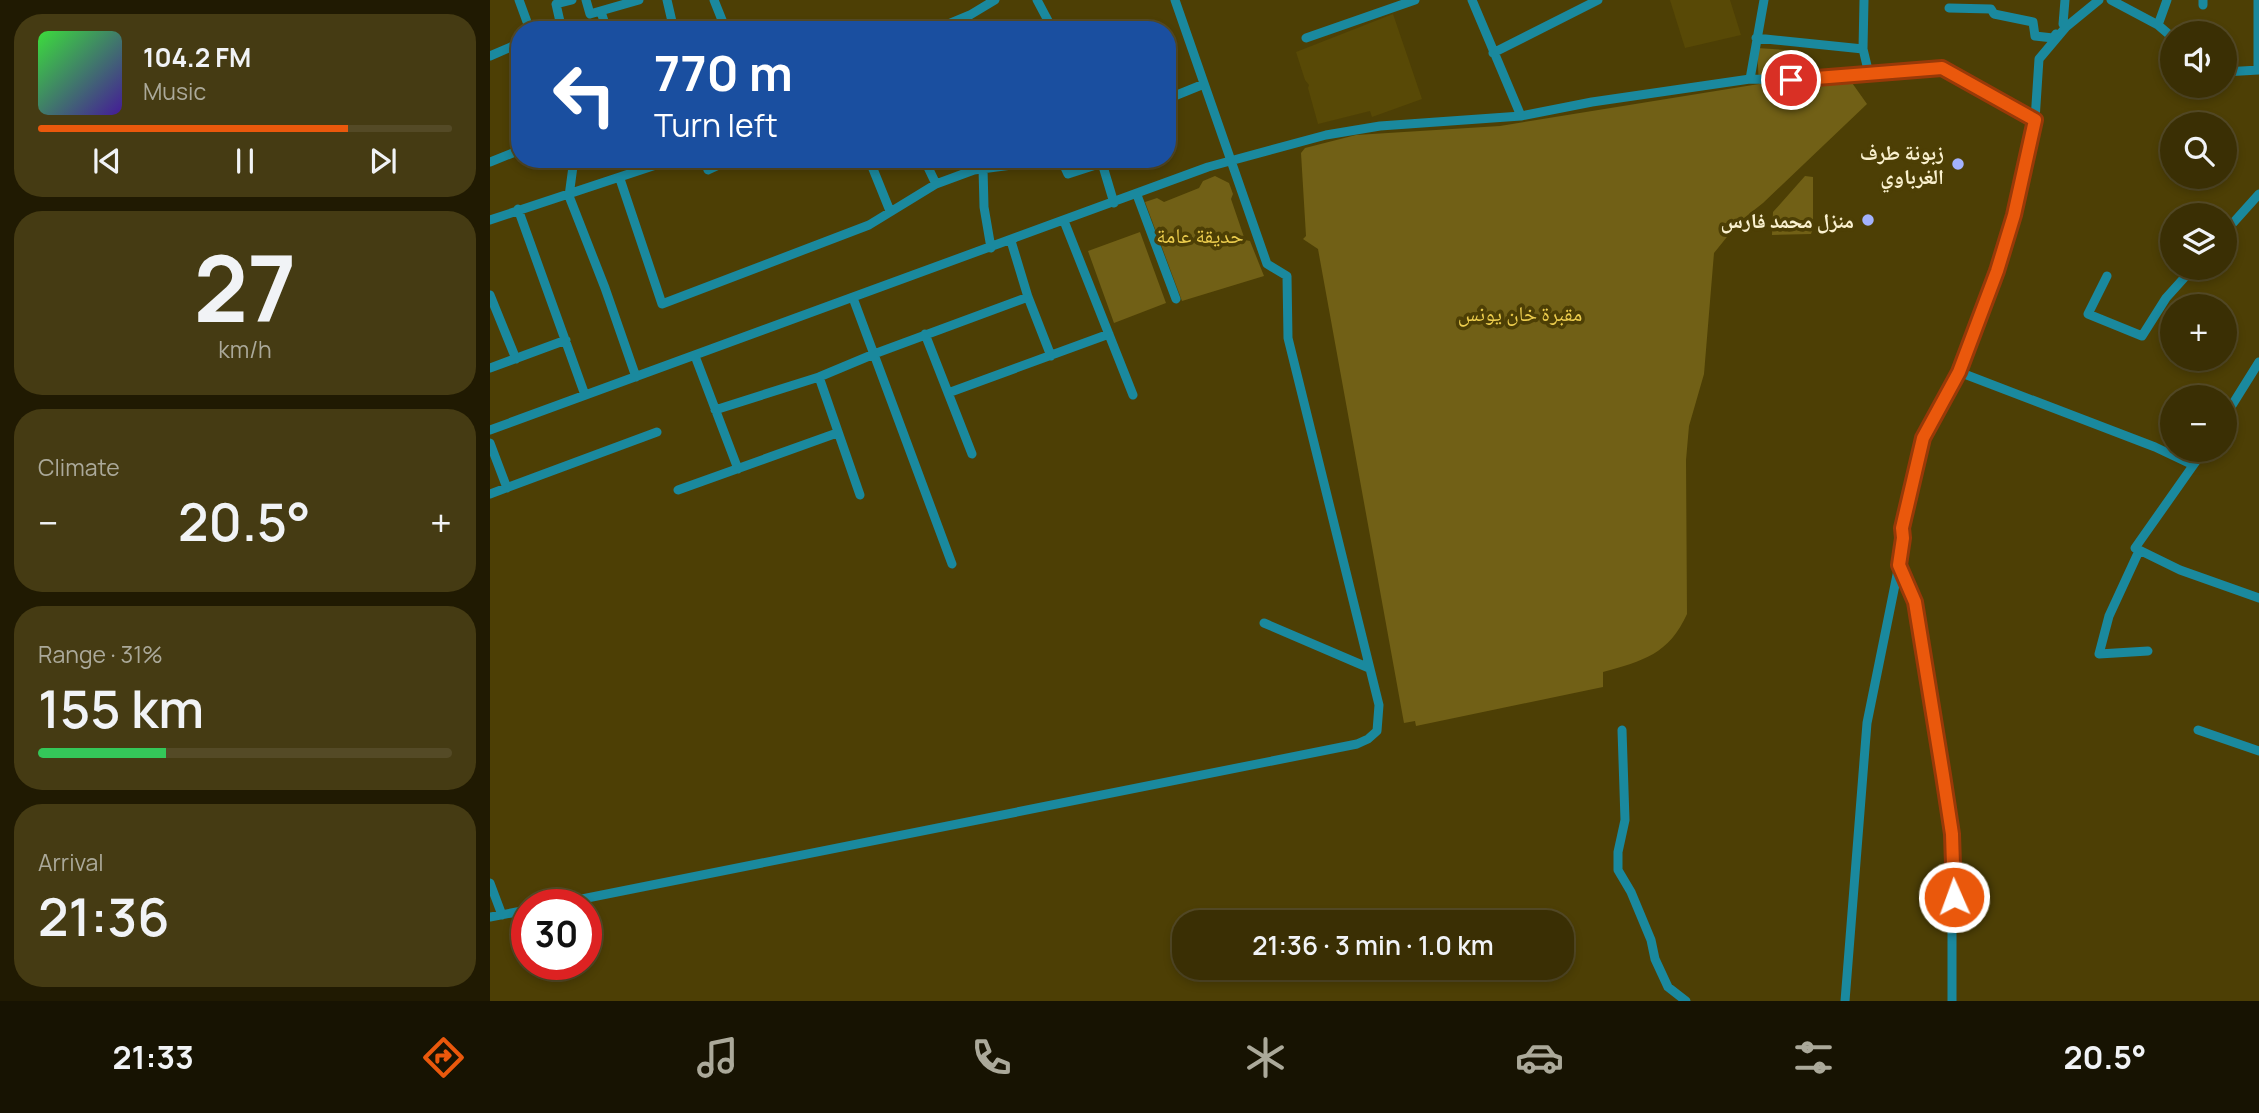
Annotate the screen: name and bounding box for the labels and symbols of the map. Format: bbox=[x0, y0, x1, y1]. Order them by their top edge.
pin bbox=[1761, 50, 1821, 110]
place label: زبونة طرف الغرباوي bbox=[1860, 138, 1944, 193]
marker: زبونة طرف الغرباوي bbox=[1950, 156, 1966, 172]
place label: منزل محمد فارس bbox=[1721, 206, 1854, 234]
marker: منزل محمد فارس bbox=[1860, 212, 1876, 228]
park label: حديقة عامة bbox=[1156, 221, 1244, 249]
park label: مقبرة خان يونس bbox=[1458, 299, 1582, 327]
position arrow bbox=[1917, 860, 1991, 934]
speed limit sign: 30 bbox=[511, 889, 602, 980]

